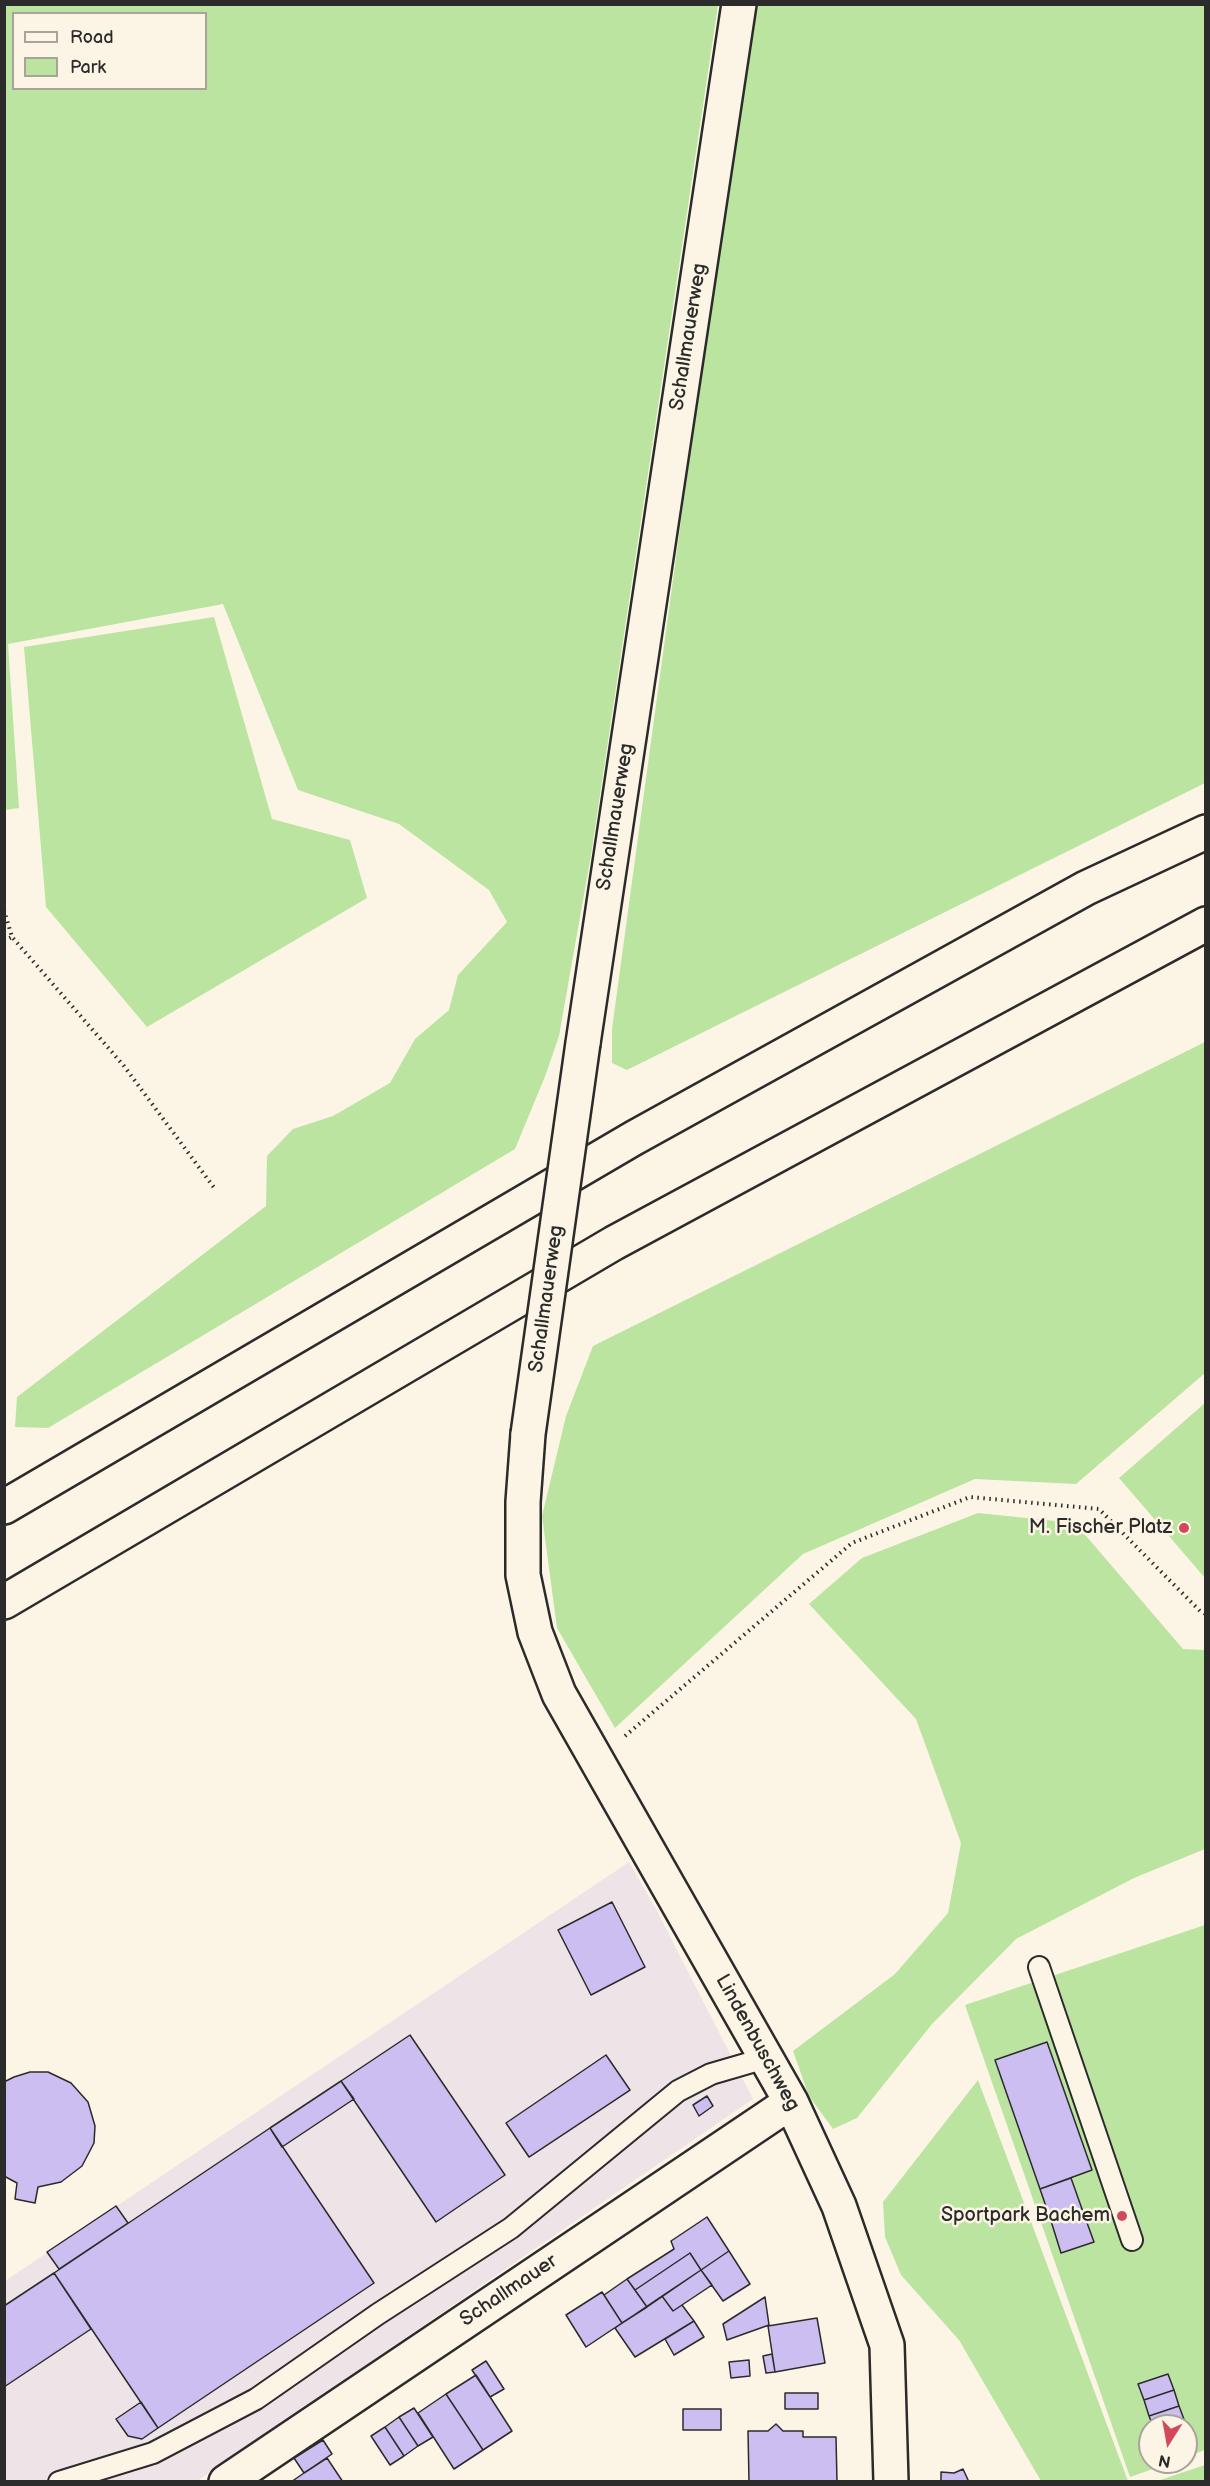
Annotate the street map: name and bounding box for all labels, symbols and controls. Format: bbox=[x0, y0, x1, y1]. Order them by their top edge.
legend bbox=[12, 12, 207, 90]
text: Road bbox=[70, 27, 114, 48]
text: Park bbox=[70, 57, 106, 78]
street label: Schallmauerweg bbox=[666, 262, 712, 412]
street label: Schallmauerweg bbox=[593, 742, 639, 892]
street label: Schallmauerweg bbox=[525, 1224, 569, 1374]
place label: M. Fischer Platz bbox=[1029, 1516, 1172, 1540]
marker: M. Fischer Platz bbox=[1177, 1521, 1191, 1535]
street label: Lindenbuschweg bbox=[710, 1970, 804, 2116]
place label: Sportpark Bachem bbox=[941, 2204, 1110, 2228]
marker: Sportpark Bachem bbox=[1115, 2209, 1129, 2223]
street label: Schallmauer bbox=[456, 2250, 562, 2332]
north arrow bbox=[1138, 2414, 1198, 2474]
text: N bbox=[1157, 2450, 1173, 2471]

